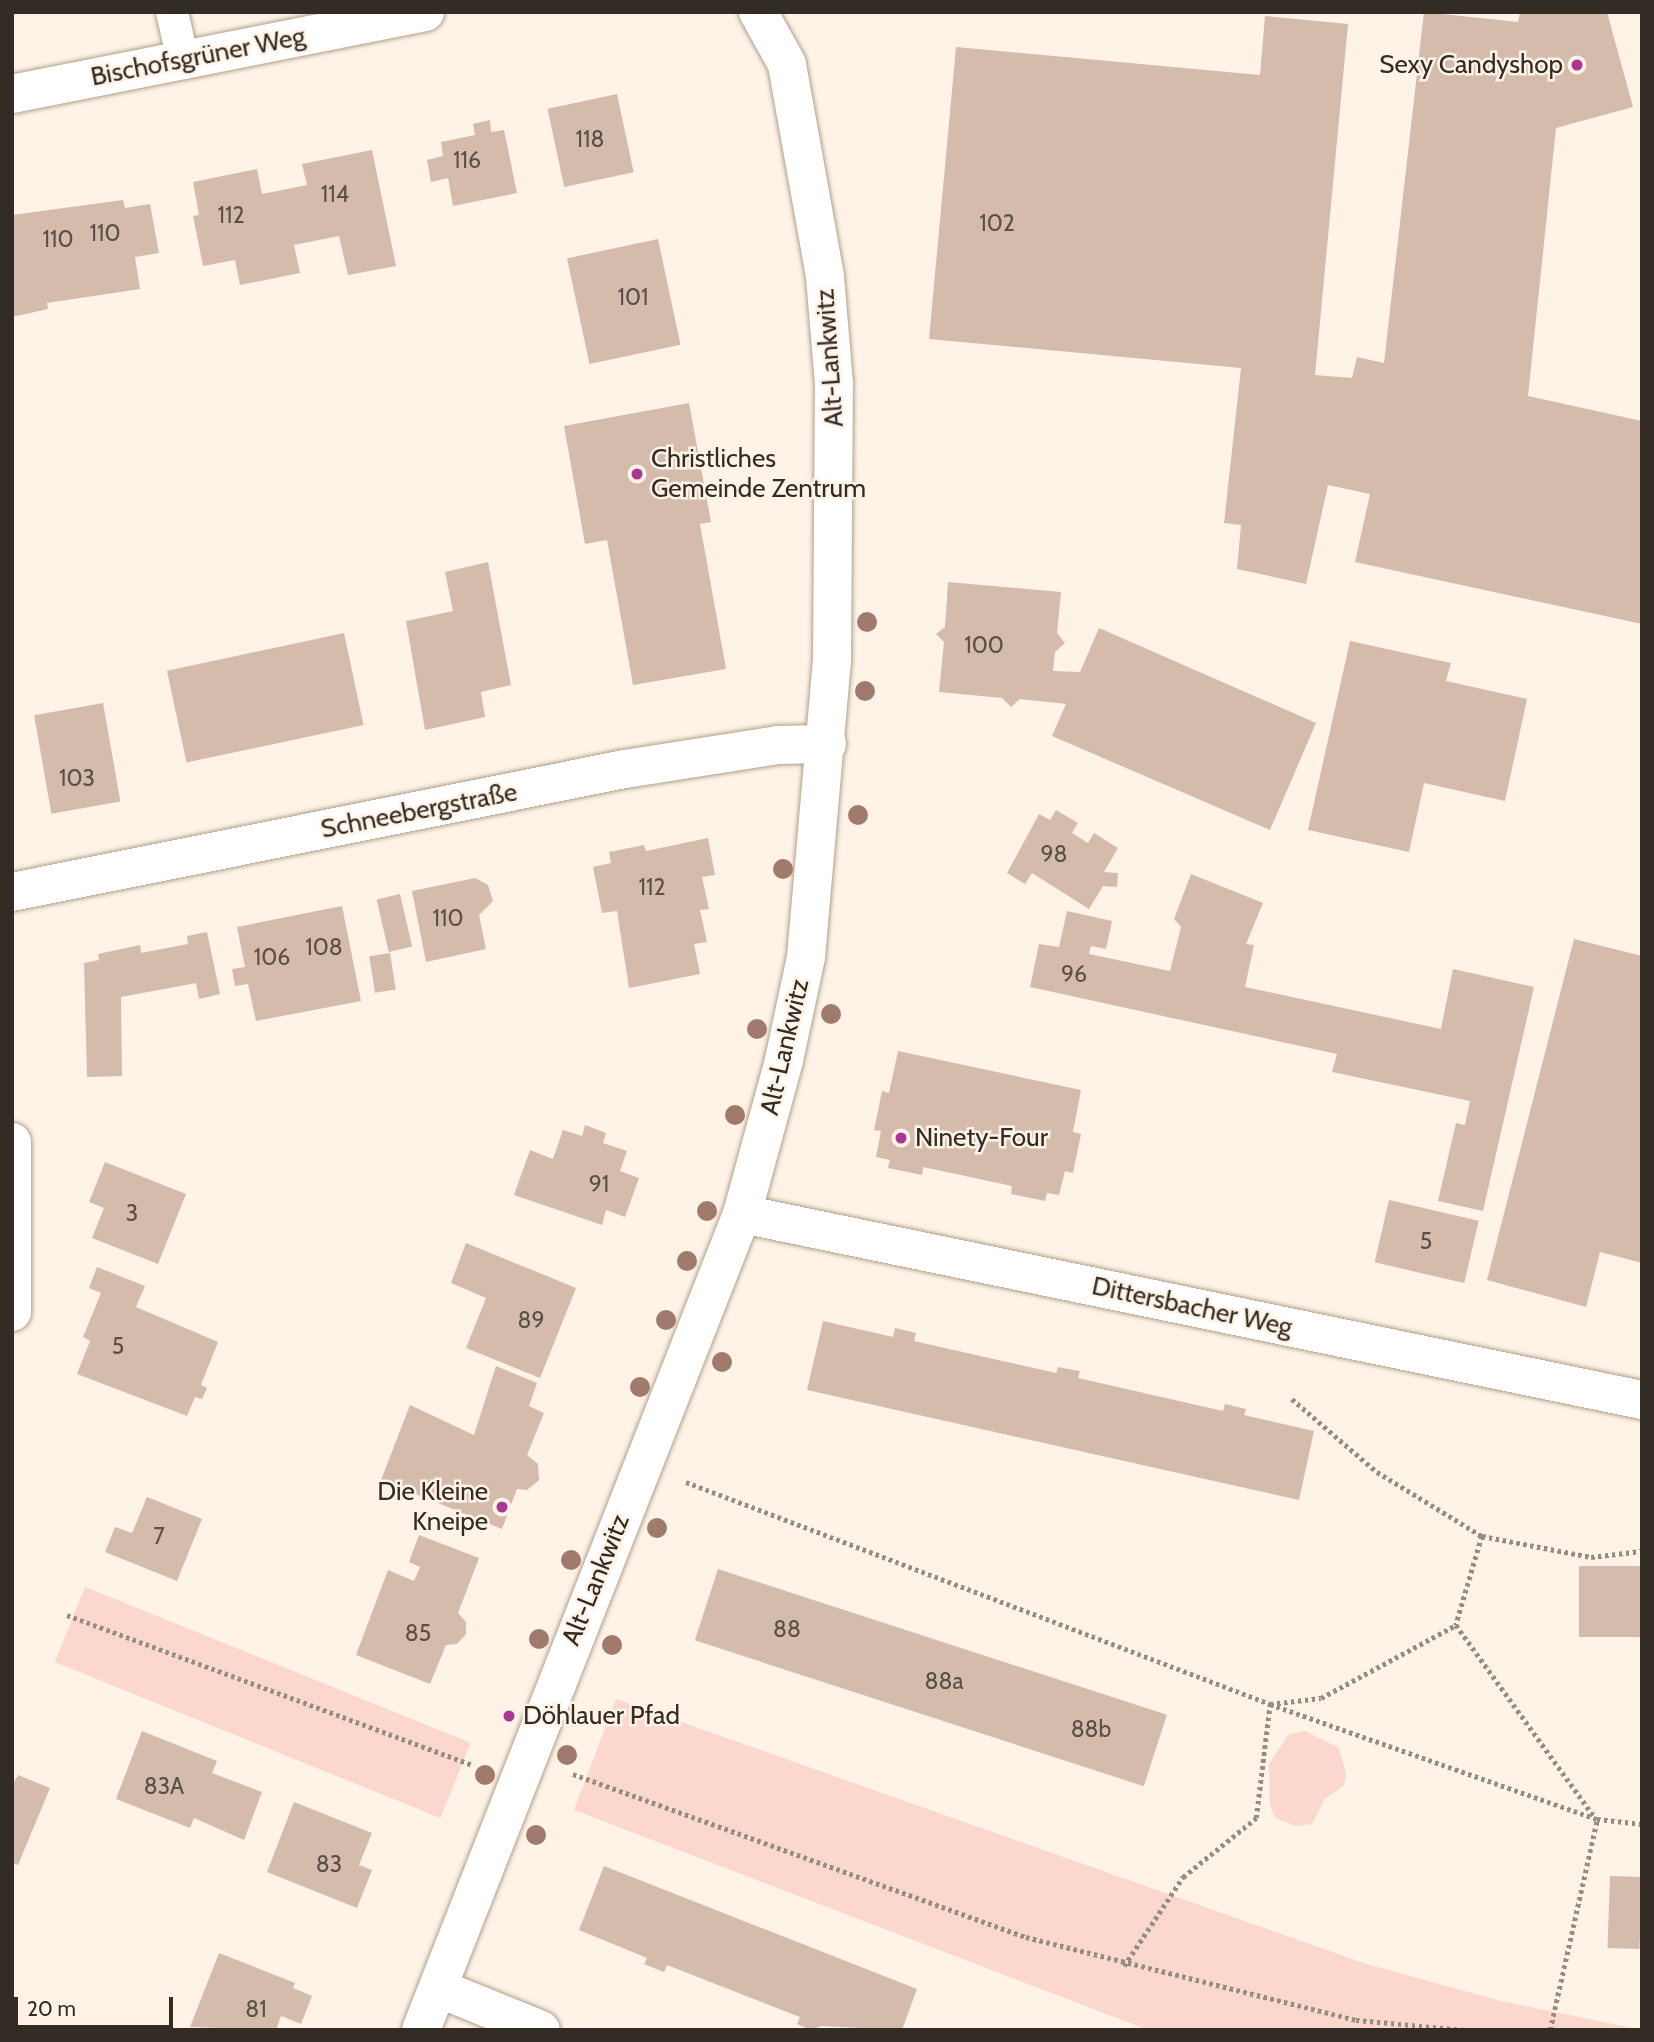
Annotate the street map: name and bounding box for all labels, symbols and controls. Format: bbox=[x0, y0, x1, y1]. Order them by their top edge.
street label: Bischofsgrüner Weg bbox=[88, 21, 308, 93]
place label: Sexy Candyshop bbox=[1379, 49, 1563, 81]
marker: Sexy Candyshop bbox=[1569, 57, 1585, 73]
house number: 118 bbox=[576, 125, 604, 153]
house number: 116 bbox=[453, 146, 481, 174]
house number: 114 bbox=[321, 180, 349, 208]
house number: 112 bbox=[217, 201, 245, 229]
house number: 102 bbox=[979, 209, 1015, 237]
house number: 110 bbox=[89, 219, 121, 247]
house number: 110 bbox=[42, 225, 74, 253]
house number: 101 bbox=[617, 283, 649, 311]
street label: Alt-Lankwitz bbox=[810, 288, 850, 428]
place label: Christliches Gemeinde Zentrum bbox=[651, 443, 866, 504]
marker: Christliches Gemeinde Zentrum bbox=[629, 466, 645, 482]
house number: 100 bbox=[964, 631, 1004, 659]
house number: 103 bbox=[59, 764, 95, 792]
street label: Schneebergstraße bbox=[318, 777, 520, 845]
house number: 98 bbox=[1040, 840, 1068, 868]
house number: 112 bbox=[638, 873, 666, 901]
house number: 110 bbox=[432, 904, 464, 932]
house number: 108 bbox=[305, 933, 343, 961]
house number: 106 bbox=[254, 943, 290, 971]
house number: 96 bbox=[1061, 960, 1087, 988]
street label: Alt-Lankwitz bbox=[754, 976, 816, 1118]
place label: Ninety-Four bbox=[915, 1122, 1048, 1154]
marker: Ninety-Four bbox=[893, 1130, 909, 1146]
house number: 91 bbox=[589, 1170, 609, 1198]
house number: 3 bbox=[126, 1199, 138, 1227]
house number: 5 bbox=[1420, 1227, 1432, 1255]
street label: Dittersbacher Weg bbox=[1089, 1271, 1295, 1343]
house number: 89 bbox=[517, 1306, 545, 1334]
house number: 5 bbox=[112, 1332, 124, 1360]
place label: Die Kleine Kneipe bbox=[377, 1476, 488, 1538]
marker: Die Kleine Kneipe bbox=[494, 1499, 510, 1515]
street label: Alt-Lankwitz bbox=[556, 1510, 636, 1650]
house number: 7 bbox=[153, 1522, 165, 1550]
house number: 88 bbox=[773, 1615, 801, 1643]
house number: 85 bbox=[405, 1619, 431, 1647]
house number: 88a bbox=[925, 1667, 963, 1695]
place label: Döhlauer Pfad bbox=[523, 1700, 680, 1732]
marker: Döhlauer Pfad bbox=[501, 1708, 517, 1724]
house number: 88b bbox=[1071, 1715, 1111, 1743]
house number: 83A bbox=[144, 1772, 184, 1800]
house number: 83 bbox=[316, 1850, 342, 1878]
scale bar bbox=[18, 1982, 177, 2026]
house number: 81 bbox=[245, 1995, 267, 2023]
text: 20 m bbox=[27, 1996, 76, 2021]

